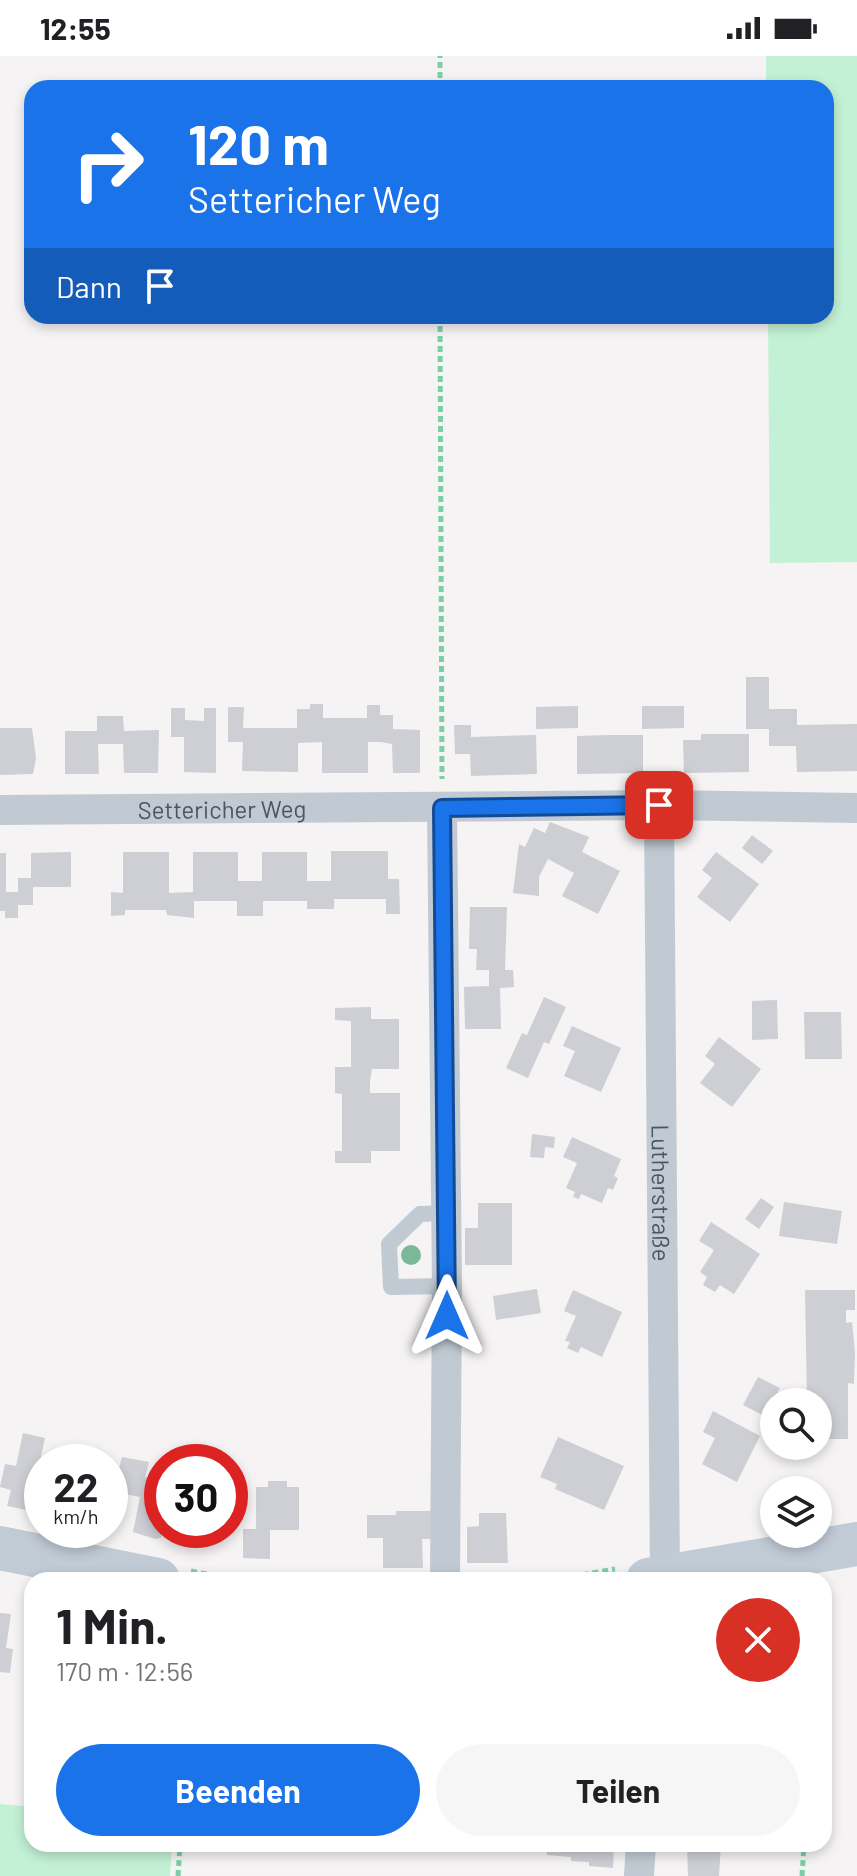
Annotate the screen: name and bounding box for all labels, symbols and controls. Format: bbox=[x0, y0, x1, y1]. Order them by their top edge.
text: 12:55 bbox=[40, 10, 111, 46]
text: 120 m bbox=[188, 109, 329, 176]
icon: right bbox=[56, 112, 160, 216]
text: Settericher Weg bbox=[188, 177, 441, 220]
icon: arrive bbox=[138, 264, 182, 308]
text: Dann bbox=[56, 268, 122, 304]
pin bbox=[625, 771, 693, 839]
icon: arrive bbox=[637, 783, 681, 827]
street label: Settericher Weg bbox=[138, 793, 306, 823]
street label: Lutherstraße bbox=[647, 1124, 677, 1262]
position arrow bbox=[405, 1274, 489, 1358]
map controls bbox=[760, 1388, 832, 1548]
button: search bbox=[760, 1388, 832, 1460]
speed limit sign: 30 bbox=[144, 1444, 248, 1548]
text: 22 bbox=[54, 1462, 98, 1510]
button: layers bbox=[760, 1476, 832, 1548]
text: km/h bbox=[53, 1504, 99, 1528]
text: 1 Min. bbox=[56, 1596, 168, 1654]
button: close bbox=[716, 1598, 800, 1682]
text: 170 m · 12:56 bbox=[56, 1655, 193, 1686]
button: Beenden bbox=[56, 1744, 420, 1836]
button: Teilen bbox=[436, 1744, 800, 1836]

